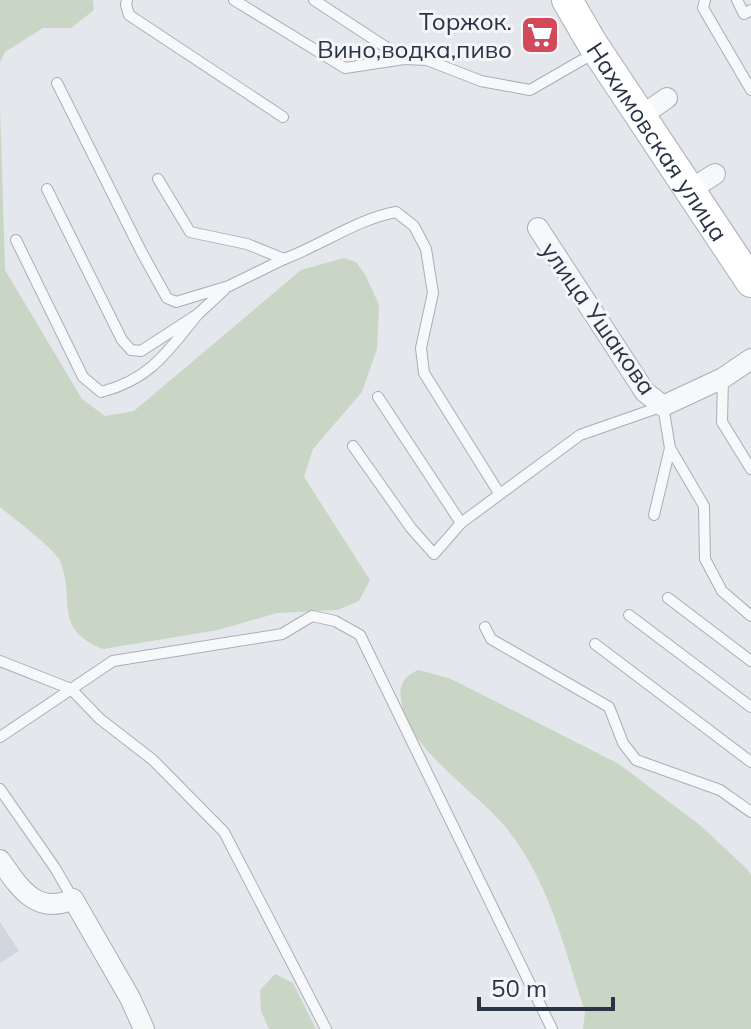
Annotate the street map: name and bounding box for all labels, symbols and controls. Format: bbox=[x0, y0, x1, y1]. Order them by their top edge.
place label: Торжок. Вино,водка,пиво bbox=[317, 6, 512, 64]
supermarket icon: Торжок. Вино,водка,пиво bbox=[519, 14, 561, 56]
street label: Нахимовская улица bbox=[580, 36, 735, 247]
street label: улица Ушакова bbox=[535, 236, 663, 400]
scale bar bbox=[479, 961, 613, 1011]
text: 50 m bbox=[491, 973, 547, 1003]

